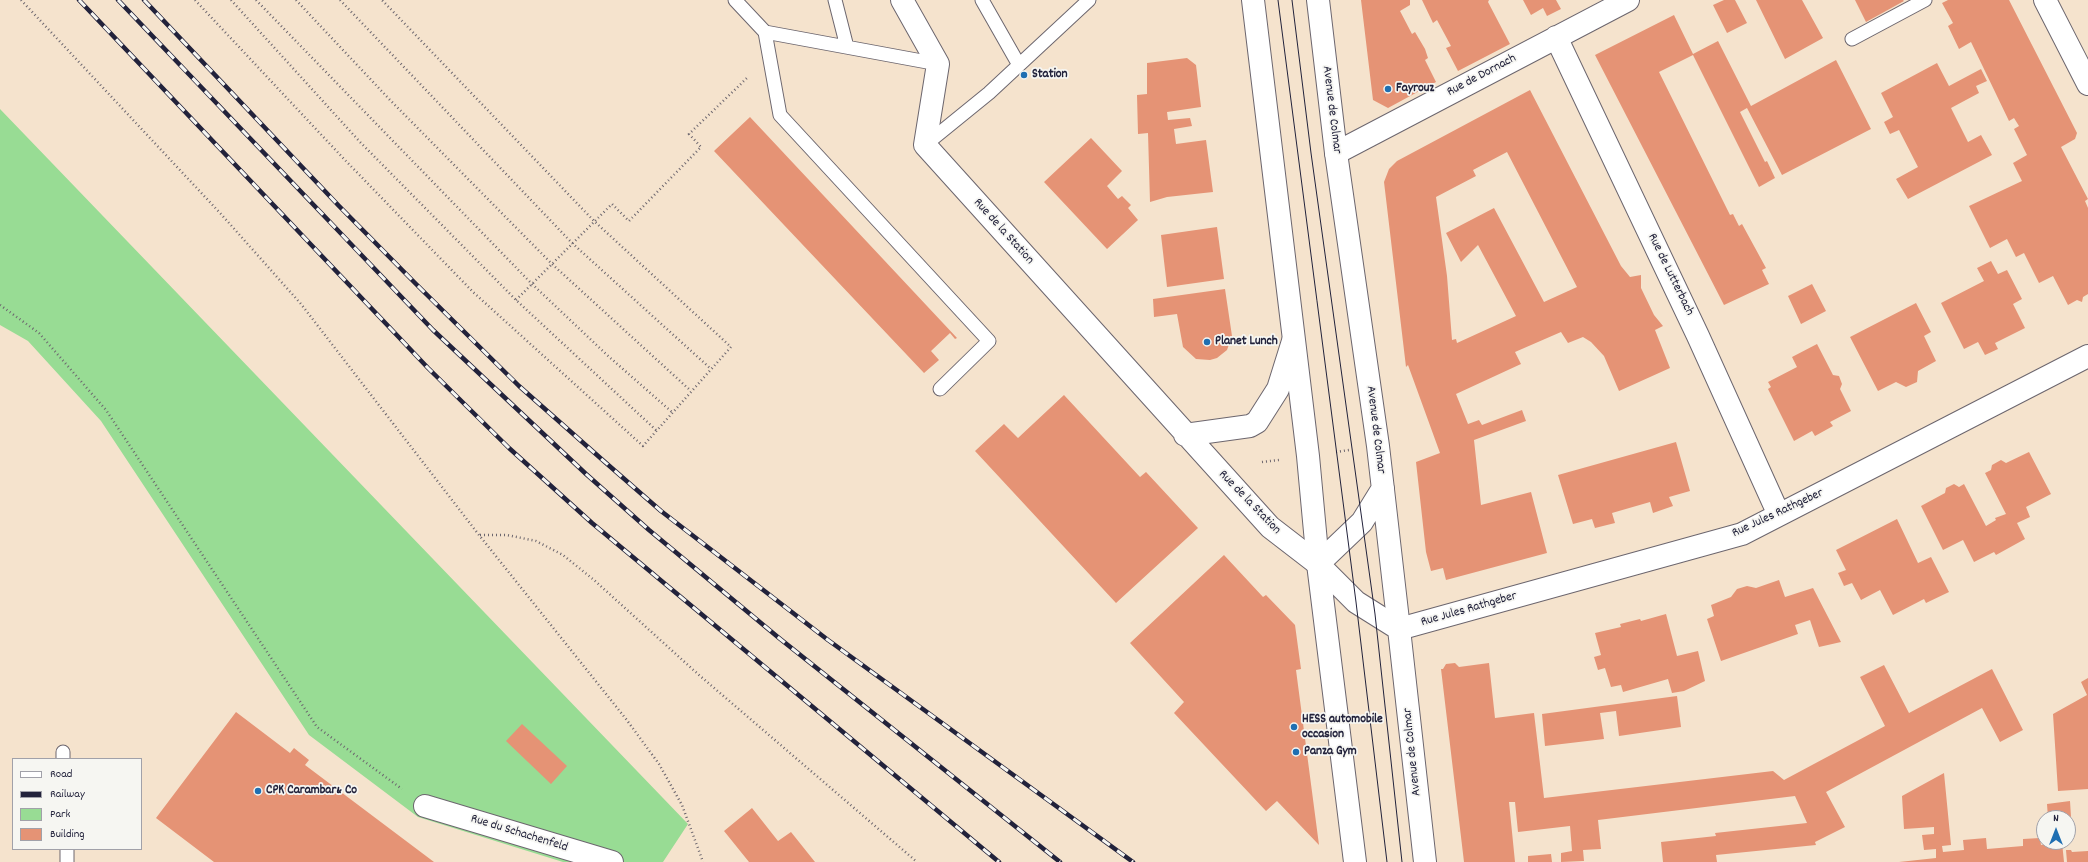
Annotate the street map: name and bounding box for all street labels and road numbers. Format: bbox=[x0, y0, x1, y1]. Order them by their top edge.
street label: Rue de Dornach bbox=[1445, 51, 1519, 101]
street label: Avenue de Colmar bbox=[1318, 65, 1344, 155]
street label: Rue de la Station bbox=[969, 196, 1037, 268]
street label: Rue de Lutterbach bbox=[1643, 231, 1697, 319]
street label: Avenue de Colmar bbox=[1362, 385, 1388, 475]
street label: Rue de la Station bbox=[1214, 468, 1284, 538]
street label: Rue Jules Rathgeber bbox=[1730, 486, 1826, 542]
street label: Rue Jules Rathgeber bbox=[1419, 589, 1519, 631]
street label: Avenue de Colmar bbox=[1401, 707, 1425, 797]
street label: Rue du Schachenfeld bbox=[469, 812, 569, 856]

